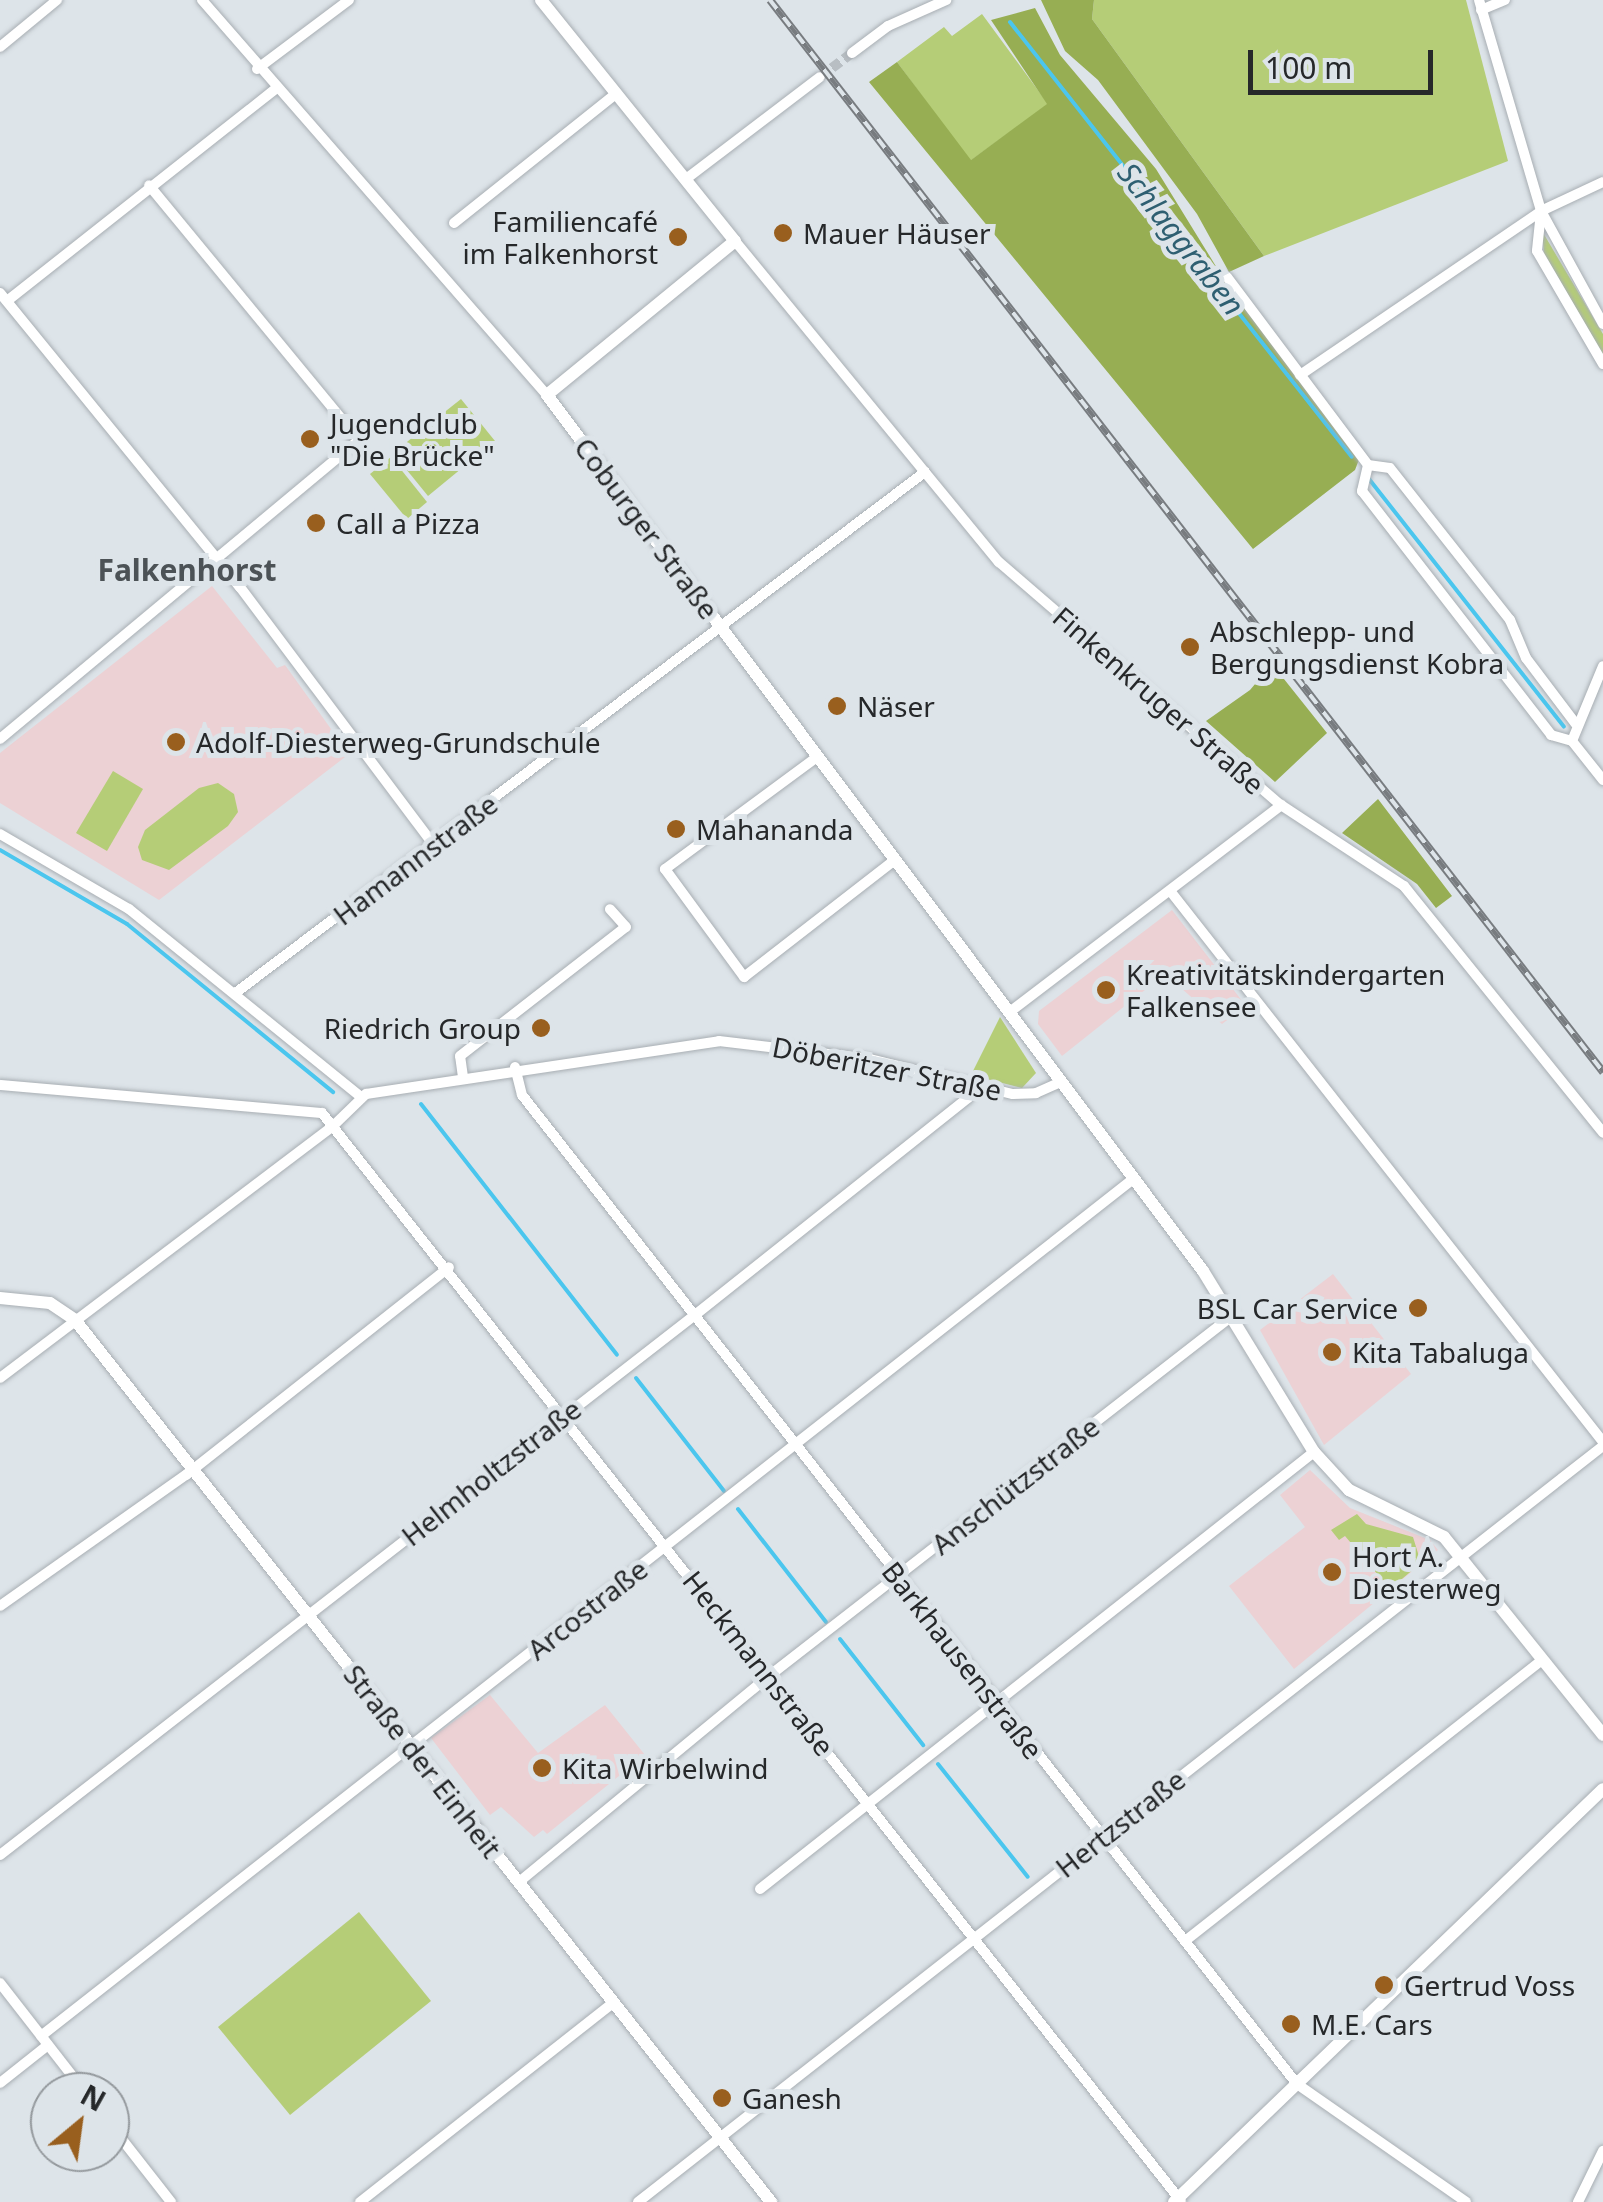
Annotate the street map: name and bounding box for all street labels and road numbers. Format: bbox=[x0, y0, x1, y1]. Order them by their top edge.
street label: Coburger Straße bbox=[568, 431, 726, 625]
street label: Finkenkruger Straße bbox=[1047, 599, 1271, 801]
street label: Hamannstraße bbox=[326, 786, 504, 932]
street label: Döberitzer Straße bbox=[770, 1029, 1004, 1107]
street label: Helmholtzstraße bbox=[395, 1392, 587, 1552]
street label: Anschützstraße bbox=[924, 1409, 1106, 1561]
street label: Arcostraße bbox=[520, 1552, 654, 1666]
street label: Barkhausenstraße bbox=[876, 1555, 1050, 1765]
street label: Heckmannstraße bbox=[676, 1564, 842, 1762]
street label: Straße der Einheit bbox=[337, 1658, 509, 1864]
street label: Hertzstraße bbox=[1049, 1762, 1191, 1884]

